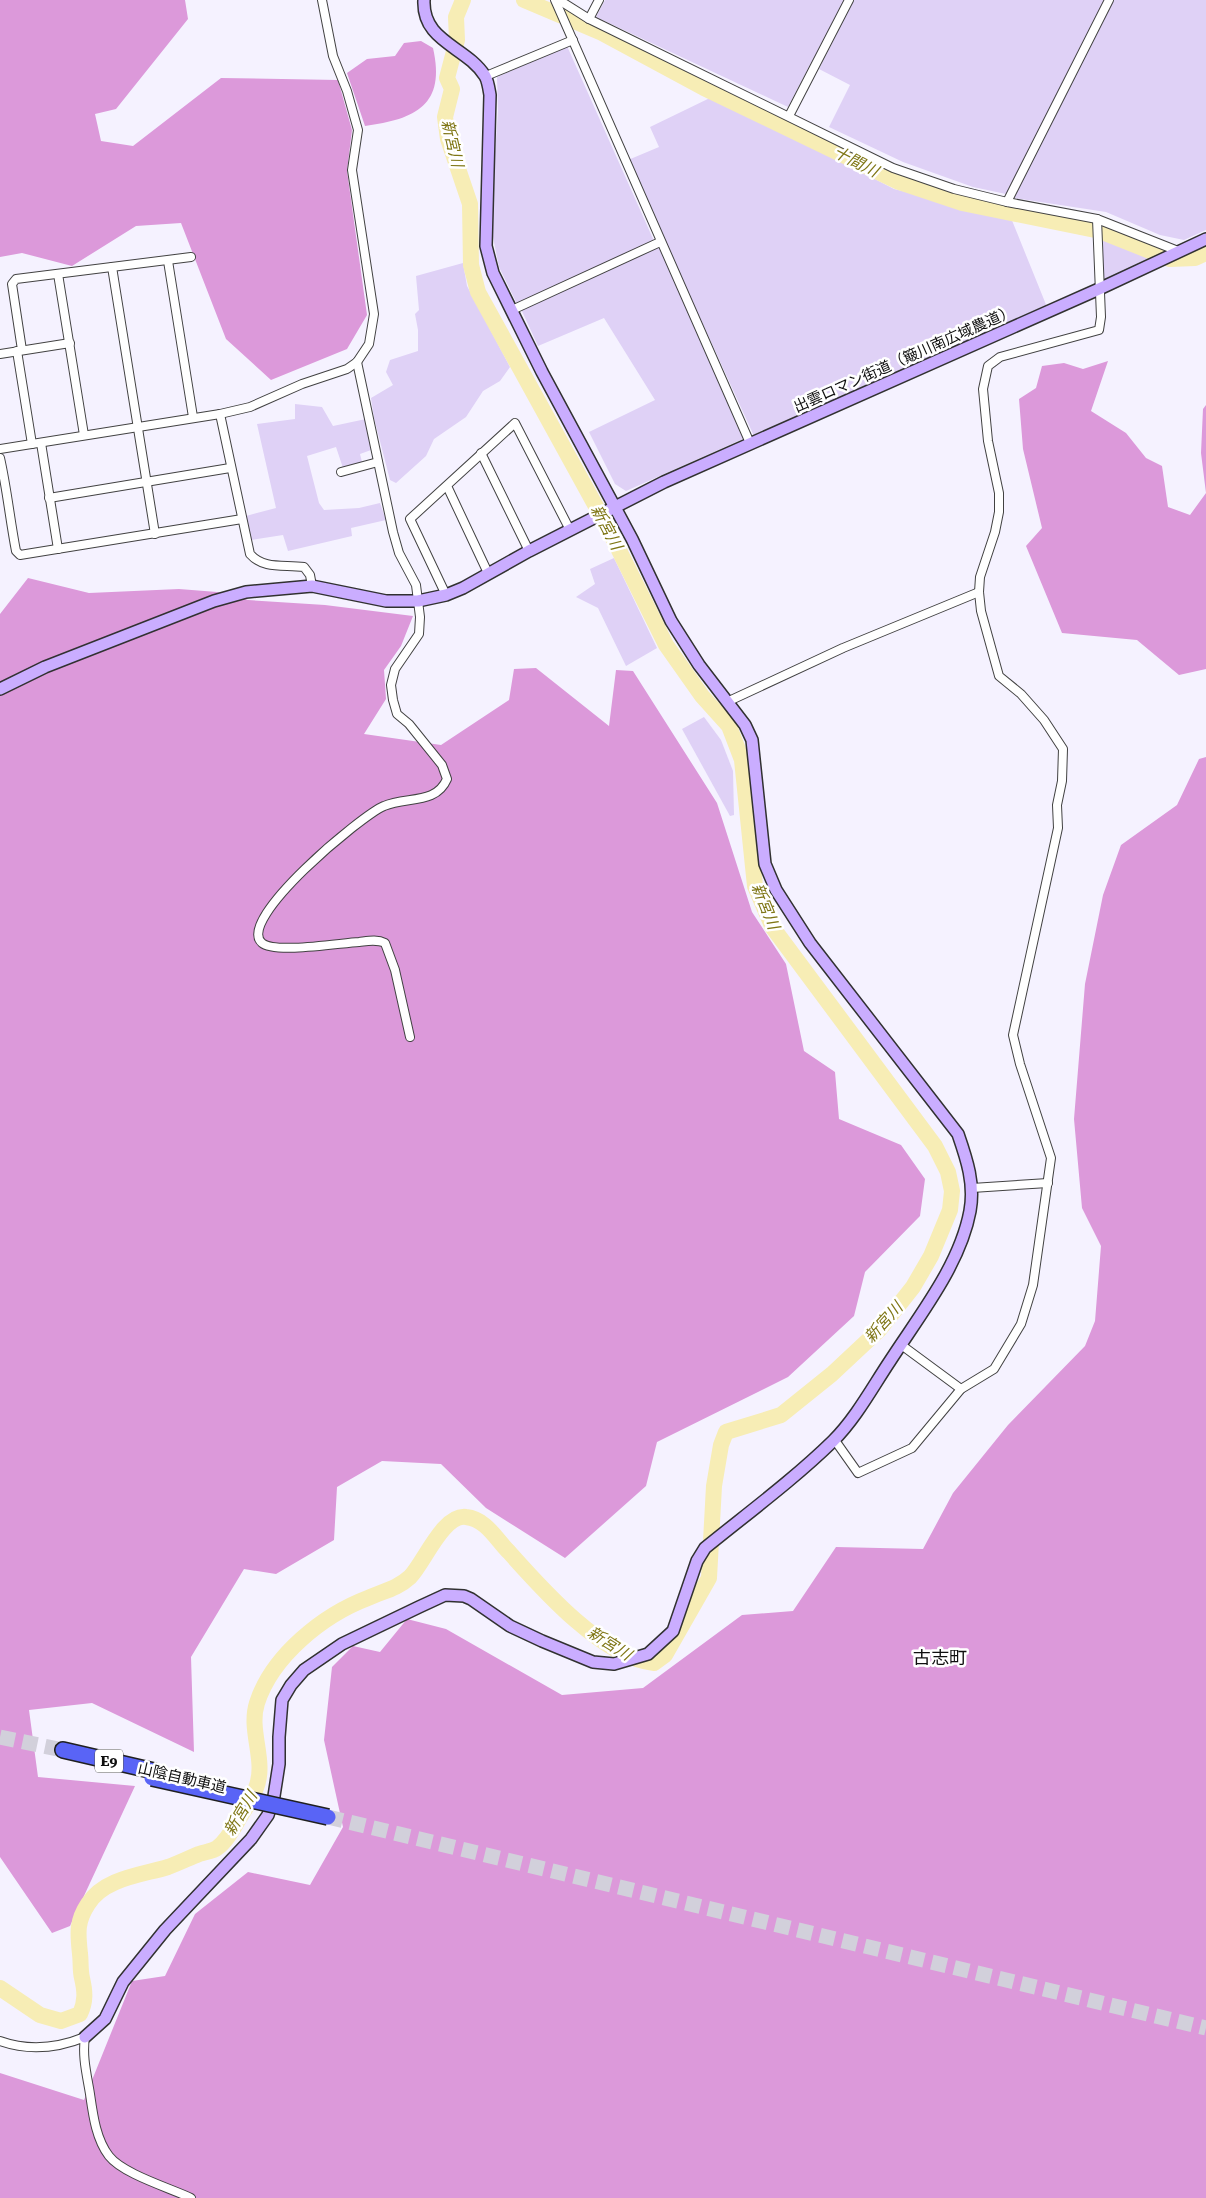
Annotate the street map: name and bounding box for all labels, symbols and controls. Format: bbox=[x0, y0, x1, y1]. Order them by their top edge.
water label: 新宮川 bbox=[438, 118, 468, 171]
water label: 十間川 bbox=[830, 142, 883, 182]
street label: 出雲ロマン街道（簸川南広域農道） bbox=[791, 302, 1017, 416]
water label: 新宮川 bbox=[587, 502, 627, 555]
water label: 新宮川 bbox=[748, 880, 784, 934]
water label: 新宮川 bbox=[860, 1297, 908, 1347]
water label: 新宮川 bbox=[584, 1623, 637, 1665]
district label: 古志町 bbox=[913, 1647, 967, 1668]
road number: E9 bbox=[95, 1750, 123, 1772]
street label: 山陰自動車道 bbox=[136, 1759, 228, 1797]
water label: 新宮川 bbox=[220, 1786, 262, 1839]

